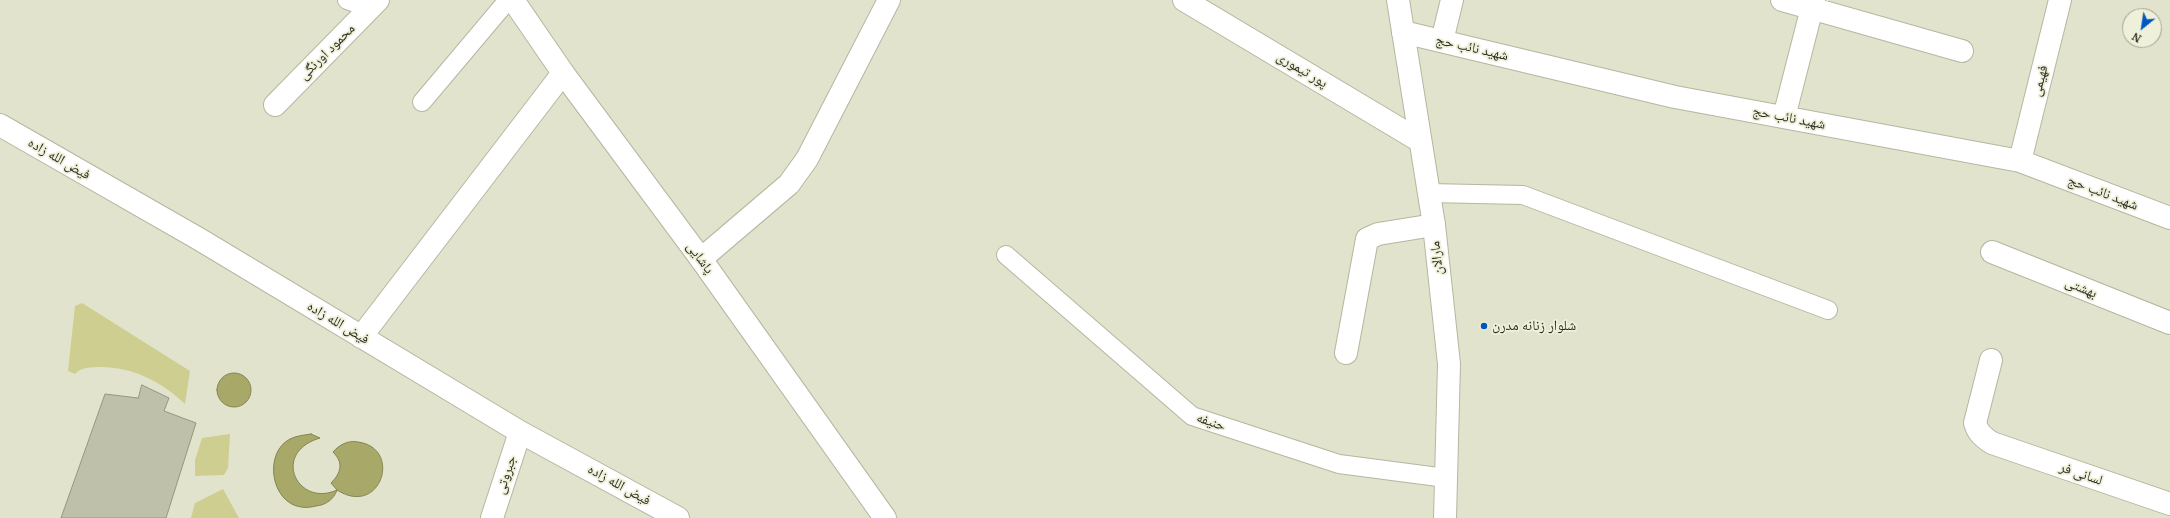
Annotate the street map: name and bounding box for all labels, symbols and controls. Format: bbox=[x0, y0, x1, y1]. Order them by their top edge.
north arrow bbox=[2122, 8, 2162, 48]
street label: محمود اورنگی bbox=[295, 20, 359, 84]
text: N bbox=[2129, 29, 2144, 46]
street label: شهید نائب حج bbox=[1434, 31, 1510, 65]
street label: پور تیموری bbox=[1274, 48, 1330, 92]
street label: فهیمی bbox=[2028, 64, 2052, 98]
street label: شهید نائب حج bbox=[1751, 103, 1827, 133]
street label: فیض الله زاده bbox=[25, 134, 93, 184]
street label: شهید نائب حج bbox=[2065, 172, 2141, 214]
street label: پاشایی bbox=[683, 239, 717, 277]
street label: مارالان bbox=[1427, 240, 1447, 276]
street label: بهشتی bbox=[2062, 274, 2100, 302]
street label: فیض الله زاده bbox=[304, 298, 372, 348]
place label: شلوار زنانه مدرن bbox=[1492, 318, 1576, 334]
marker: شلوار زنانه مدرن bbox=[1479, 321, 1489, 331]
street label: حنیفه bbox=[1194, 409, 1228, 435]
street label: جبروتی bbox=[492, 454, 520, 496]
street label: لسانی فر bbox=[2057, 459, 2105, 489]
street label: فیض الله زاده bbox=[585, 461, 653, 509]

